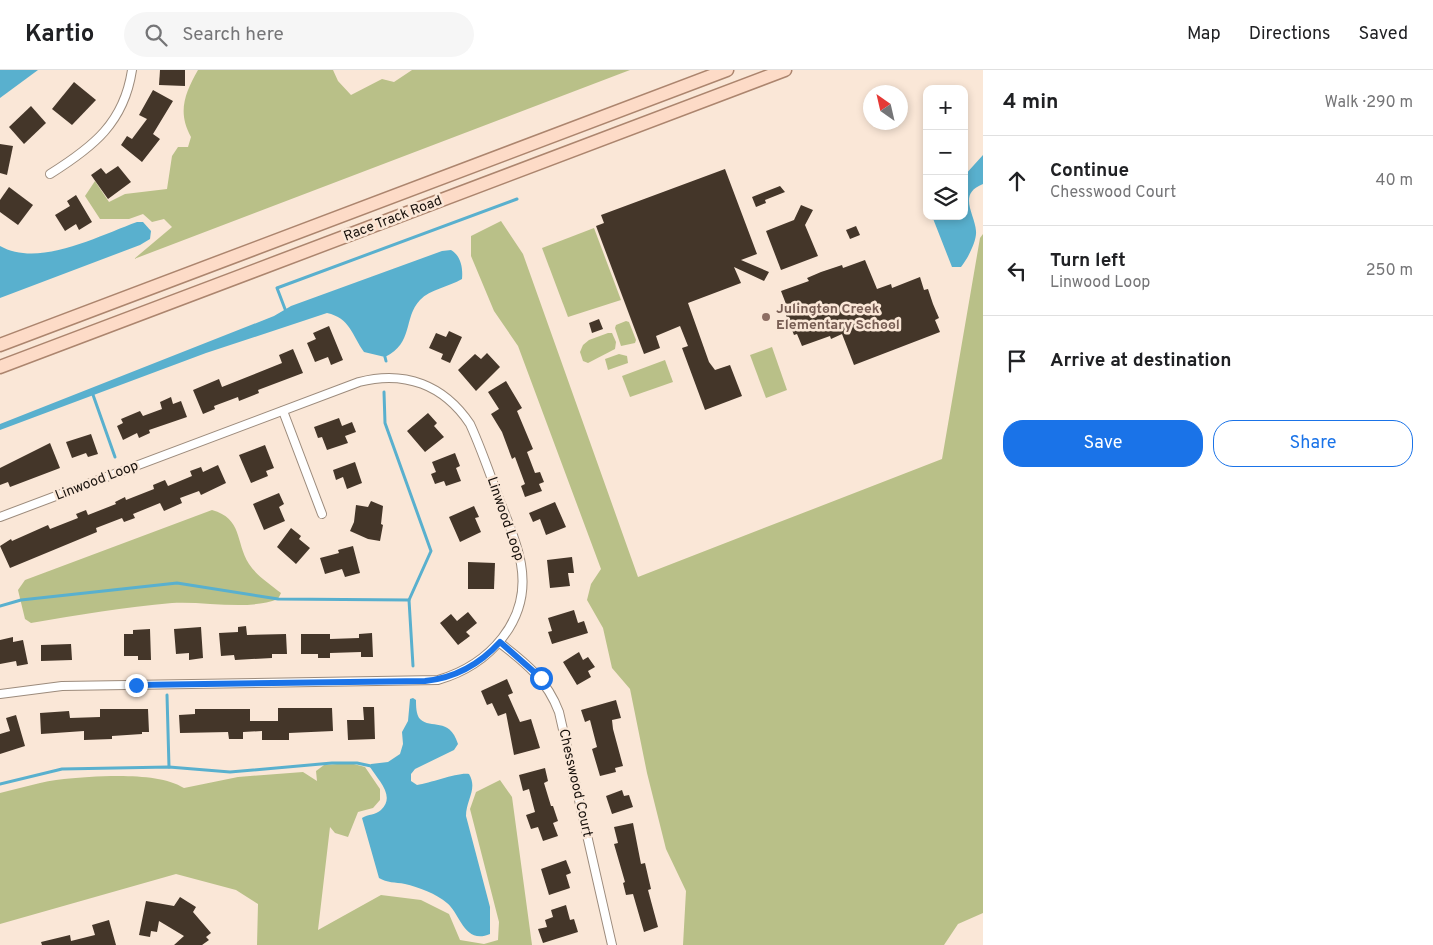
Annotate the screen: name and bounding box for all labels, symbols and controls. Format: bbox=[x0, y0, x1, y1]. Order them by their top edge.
search box bbox=[124, 12, 474, 57]
text: Kartio bbox=[25, 20, 94, 50]
icon: search bbox=[142, 21, 170, 49]
text: Search here bbox=[182, 23, 284, 47]
text: Map bbox=[1187, 23, 1221, 46]
text: Directions bbox=[1249, 23, 1331, 46]
text: Saved bbox=[1359, 23, 1408, 46]
north arrow bbox=[863, 85, 908, 130]
map controls bbox=[923, 85, 968, 220]
button: + bbox=[923, 85, 968, 130]
text: 4 min bbox=[1003, 89, 1059, 116]
text: Walk · 290 m bbox=[1325, 93, 1413, 113]
button: − bbox=[923, 130, 968, 175]
text: Continue bbox=[1050, 159, 1129, 183]
icon: ahead bbox=[1003, 167, 1031, 195]
text: 40 m bbox=[1375, 171, 1413, 191]
button: layers bbox=[923, 175, 968, 220]
text: Chesswood Court bbox=[1050, 183, 1176, 203]
street label: Race Track Road bbox=[341, 192, 445, 246]
text: Turn left bbox=[1050, 249, 1126, 273]
icon: left bbox=[1003, 257, 1031, 285]
text: 250 m bbox=[1366, 261, 1413, 281]
text: Linwood Loop bbox=[1050, 273, 1150, 293]
place label: Julington Creek Elementary School bbox=[776, 301, 900, 334]
marker: Julington Creek Elementary School bbox=[760, 311, 772, 323]
icon: arrive bbox=[1003, 347, 1031, 375]
text: Arrive at destination bbox=[1050, 349, 1231, 373]
button: Save bbox=[1003, 420, 1203, 467]
button: Share bbox=[1213, 420, 1413, 467]
street label: Linwood Loop bbox=[53, 457, 141, 505]
street label: Linwood Loop bbox=[483, 475, 527, 563]
route start bbox=[530, 667, 553, 690]
route end bbox=[125, 674, 148, 697]
street label: Chesswood Court bbox=[554, 727, 596, 839]

